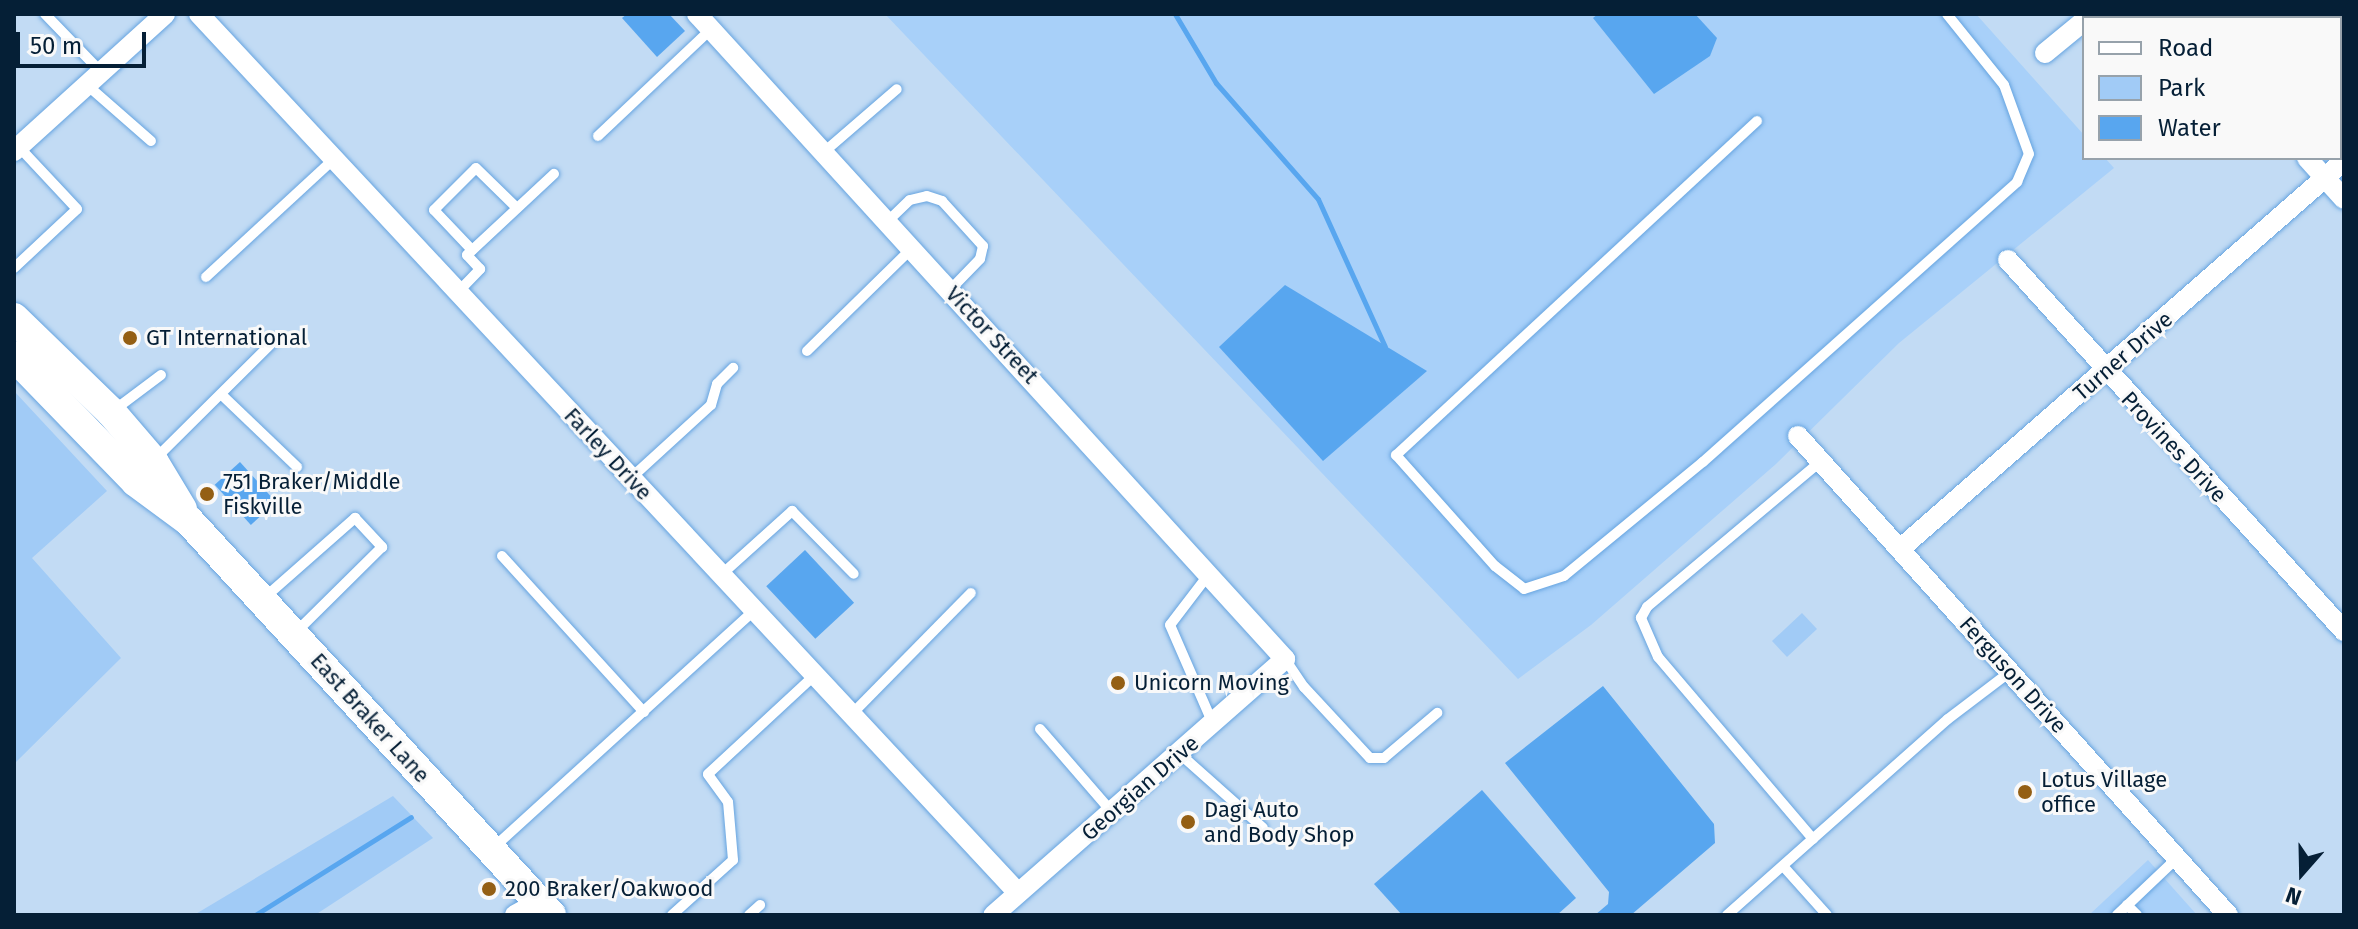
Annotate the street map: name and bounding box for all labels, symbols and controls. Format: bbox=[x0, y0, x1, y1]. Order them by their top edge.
scale bar bbox=[20, 16, 150, 66]
legend bbox=[2082, 16, 2342, 160]
text: 50 m bbox=[30, 32, 82, 60]
text: Road bbox=[2158, 34, 2213, 62]
text: Park bbox=[2158, 74, 2205, 102]
text: Water bbox=[2158, 114, 2221, 142]
street label: Victor Street bbox=[940, 281, 1044, 389]
street label: Turner Drive bbox=[2068, 306, 2178, 406]
place label: GT International bbox=[146, 325, 307, 351]
marker: GT International bbox=[121, 329, 139, 347]
street label: Provines Drive bbox=[2116, 386, 2232, 508]
street label: Farley Drive bbox=[559, 402, 657, 506]
place label: 751 Braker/Middle Fiskville bbox=[223, 468, 400, 520]
marker: 751 Braker/Middle Fiskville bbox=[198, 485, 216, 503]
street label: Ferguson Drive bbox=[1954, 611, 2072, 739]
street label: East Braker Lane bbox=[305, 648, 435, 788]
place label: Unicorn Moving bbox=[1134, 670, 1289, 696]
marker: Unicorn Moving bbox=[1109, 674, 1127, 692]
street label: Georgian Drive bbox=[1076, 730, 1204, 846]
place label: Lotus Village office bbox=[2041, 766, 2167, 818]
marker: Lotus Village office bbox=[2016, 783, 2034, 801]
place label: Dagi Auto and Body Shop bbox=[1204, 796, 1355, 848]
marker: Dagi Auto and Body Shop bbox=[1179, 813, 1197, 831]
north arrow bbox=[2262, 833, 2342, 913]
place label: 200 Braker/Oakwood bbox=[505, 876, 713, 902]
marker: 200 Braker/Oakwood bbox=[480, 880, 498, 898]
text: N bbox=[2282, 881, 2305, 911]

